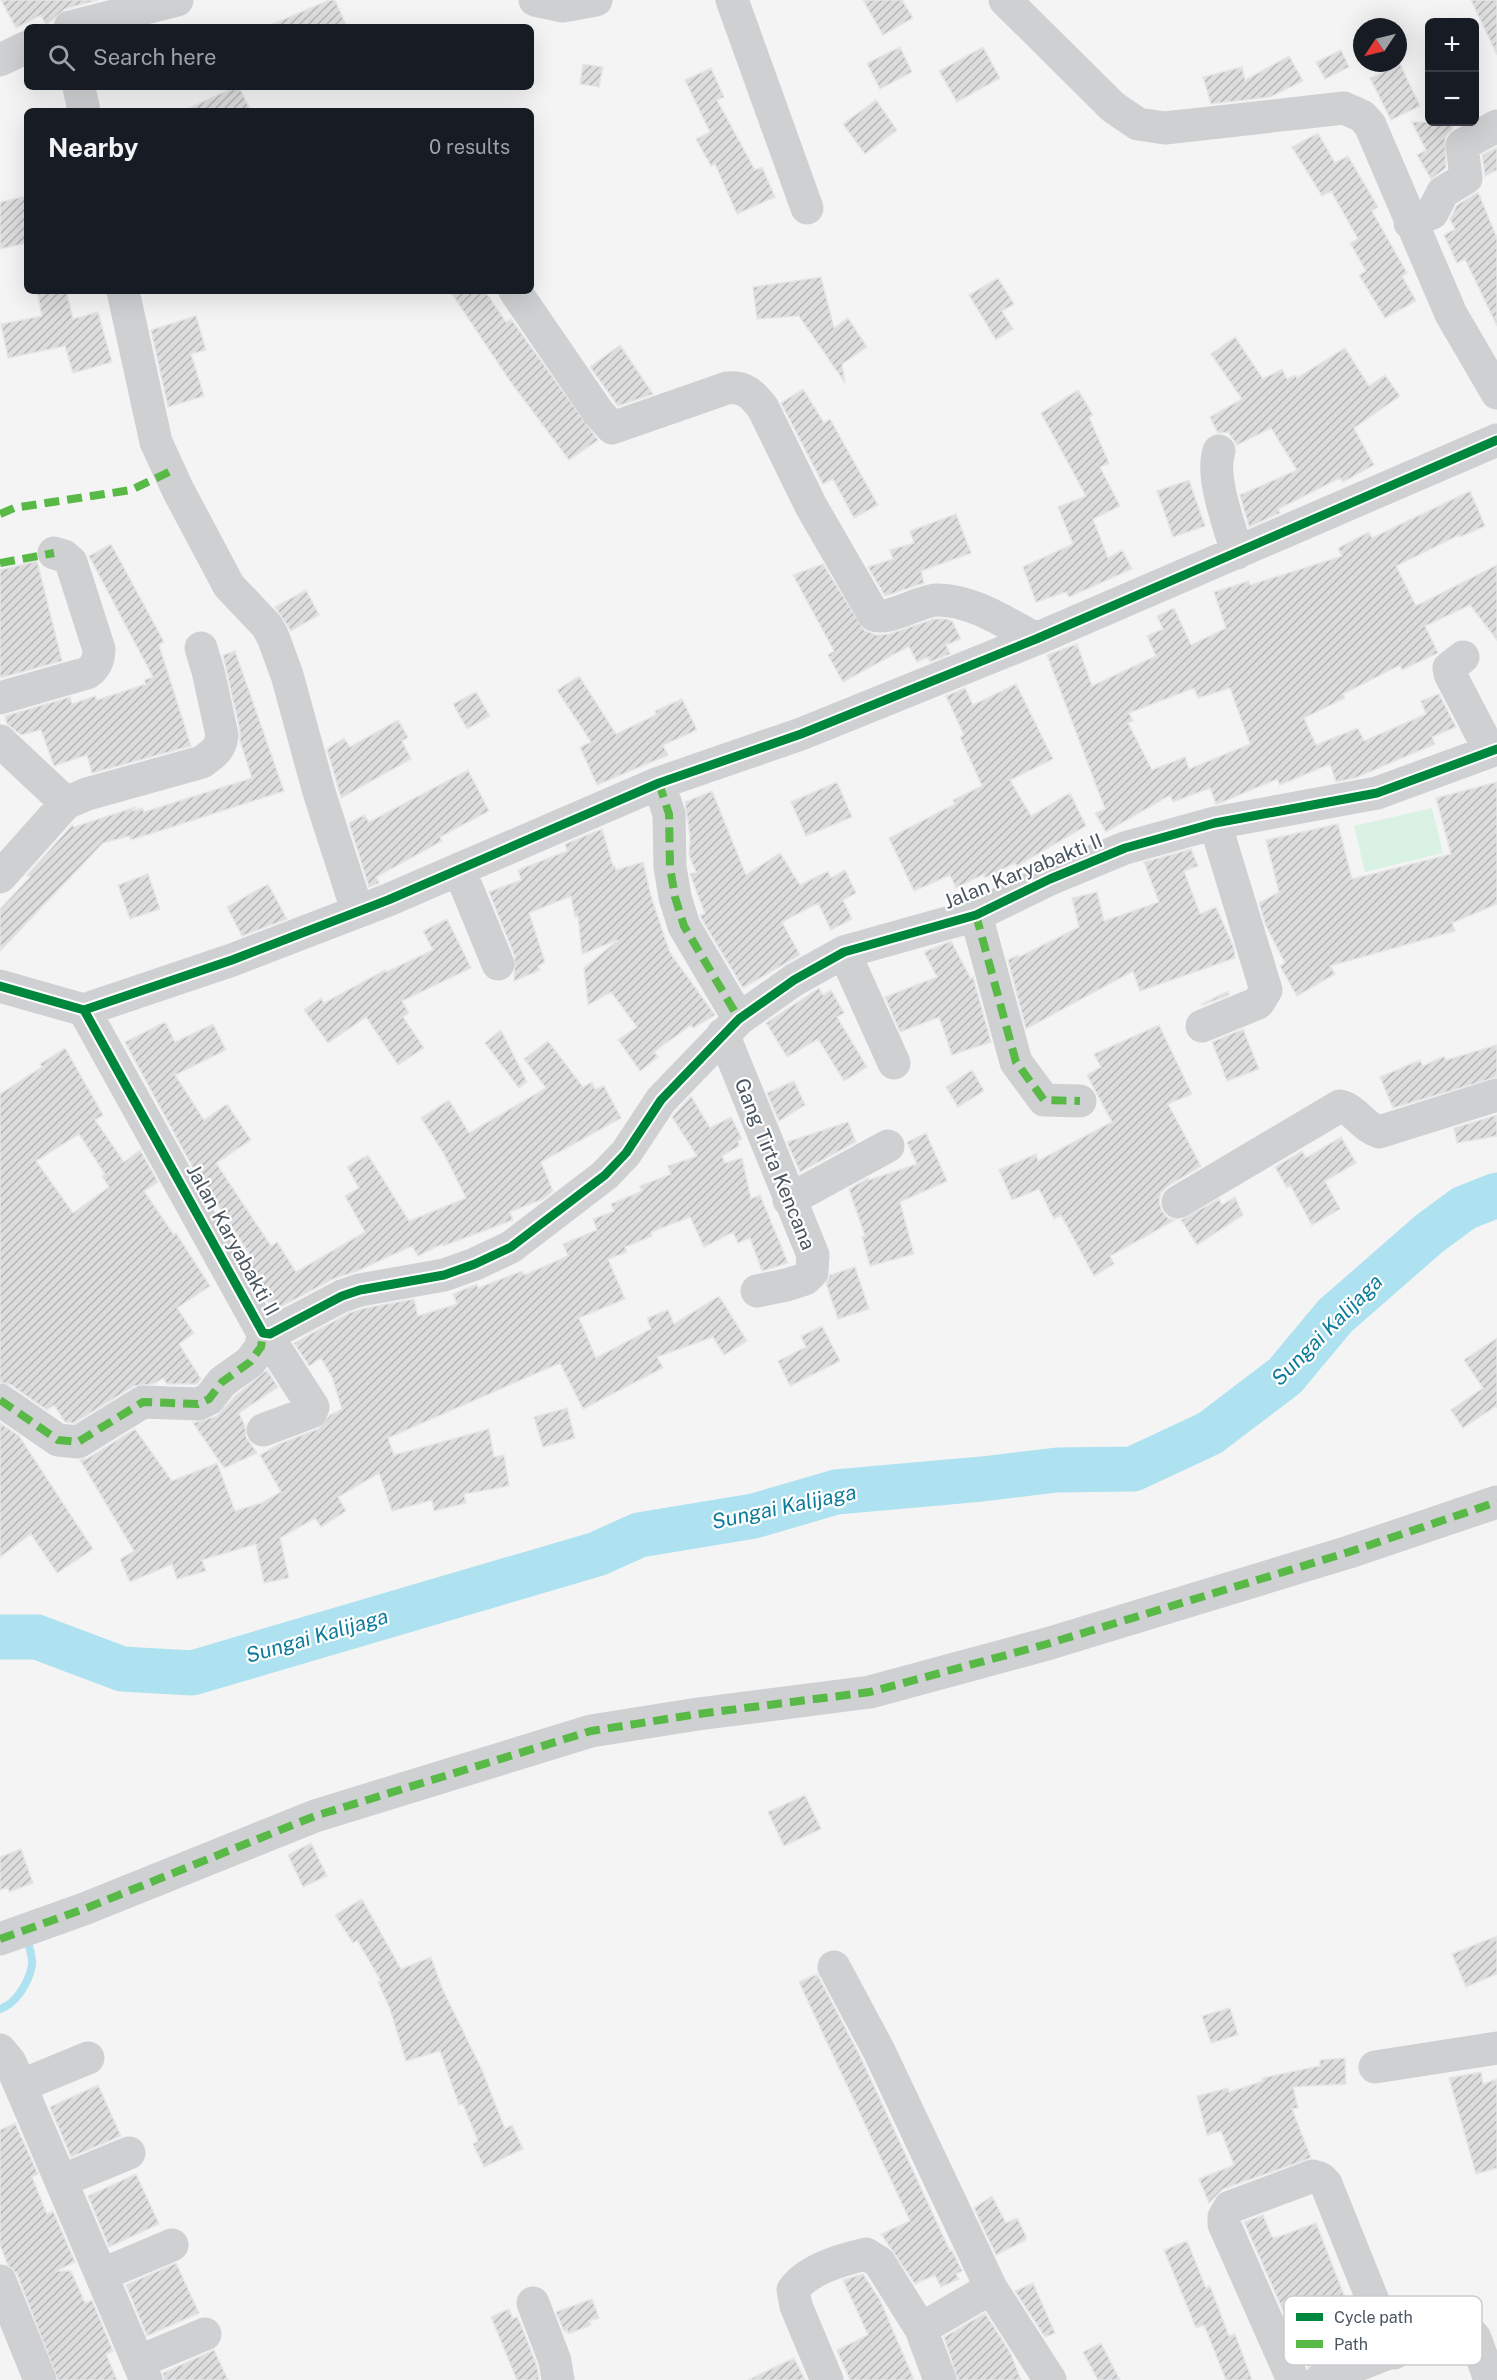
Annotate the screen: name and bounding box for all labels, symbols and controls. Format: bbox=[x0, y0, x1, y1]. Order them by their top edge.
north arrow bbox=[1353, 18, 1407, 72]
map controls bbox=[1425, 18, 1479, 126]
button: + bbox=[1425, 18, 1479, 72]
search box bbox=[24, 24, 534, 90]
icon: search bbox=[45, 41, 78, 74]
text: Search here bbox=[93, 44, 217, 70]
button: − bbox=[1425, 72, 1479, 126]
text: Nearby bbox=[48, 132, 138, 163]
text: 0 results bbox=[429, 135, 510, 159]
street label: Jalan Karyabakti II bbox=[940, 828, 1106, 914]
street label: Gang Tirta Kencana bbox=[730, 1075, 820, 1253]
street label: Jalan Karyabakti II bbox=[182, 1160, 284, 1320]
water label: Sungai Kalijaga bbox=[1266, 1269, 1387, 1390]
water label: Sungai Kalijaga bbox=[709, 1479, 858, 1534]
water label: Sungai Kalijaga bbox=[243, 1603, 391, 1668]
legend bbox=[1284, 2296, 1482, 2365]
text: Cycle path bbox=[1334, 2308, 1413, 2327]
text: Path bbox=[1334, 2335, 1368, 2354]

